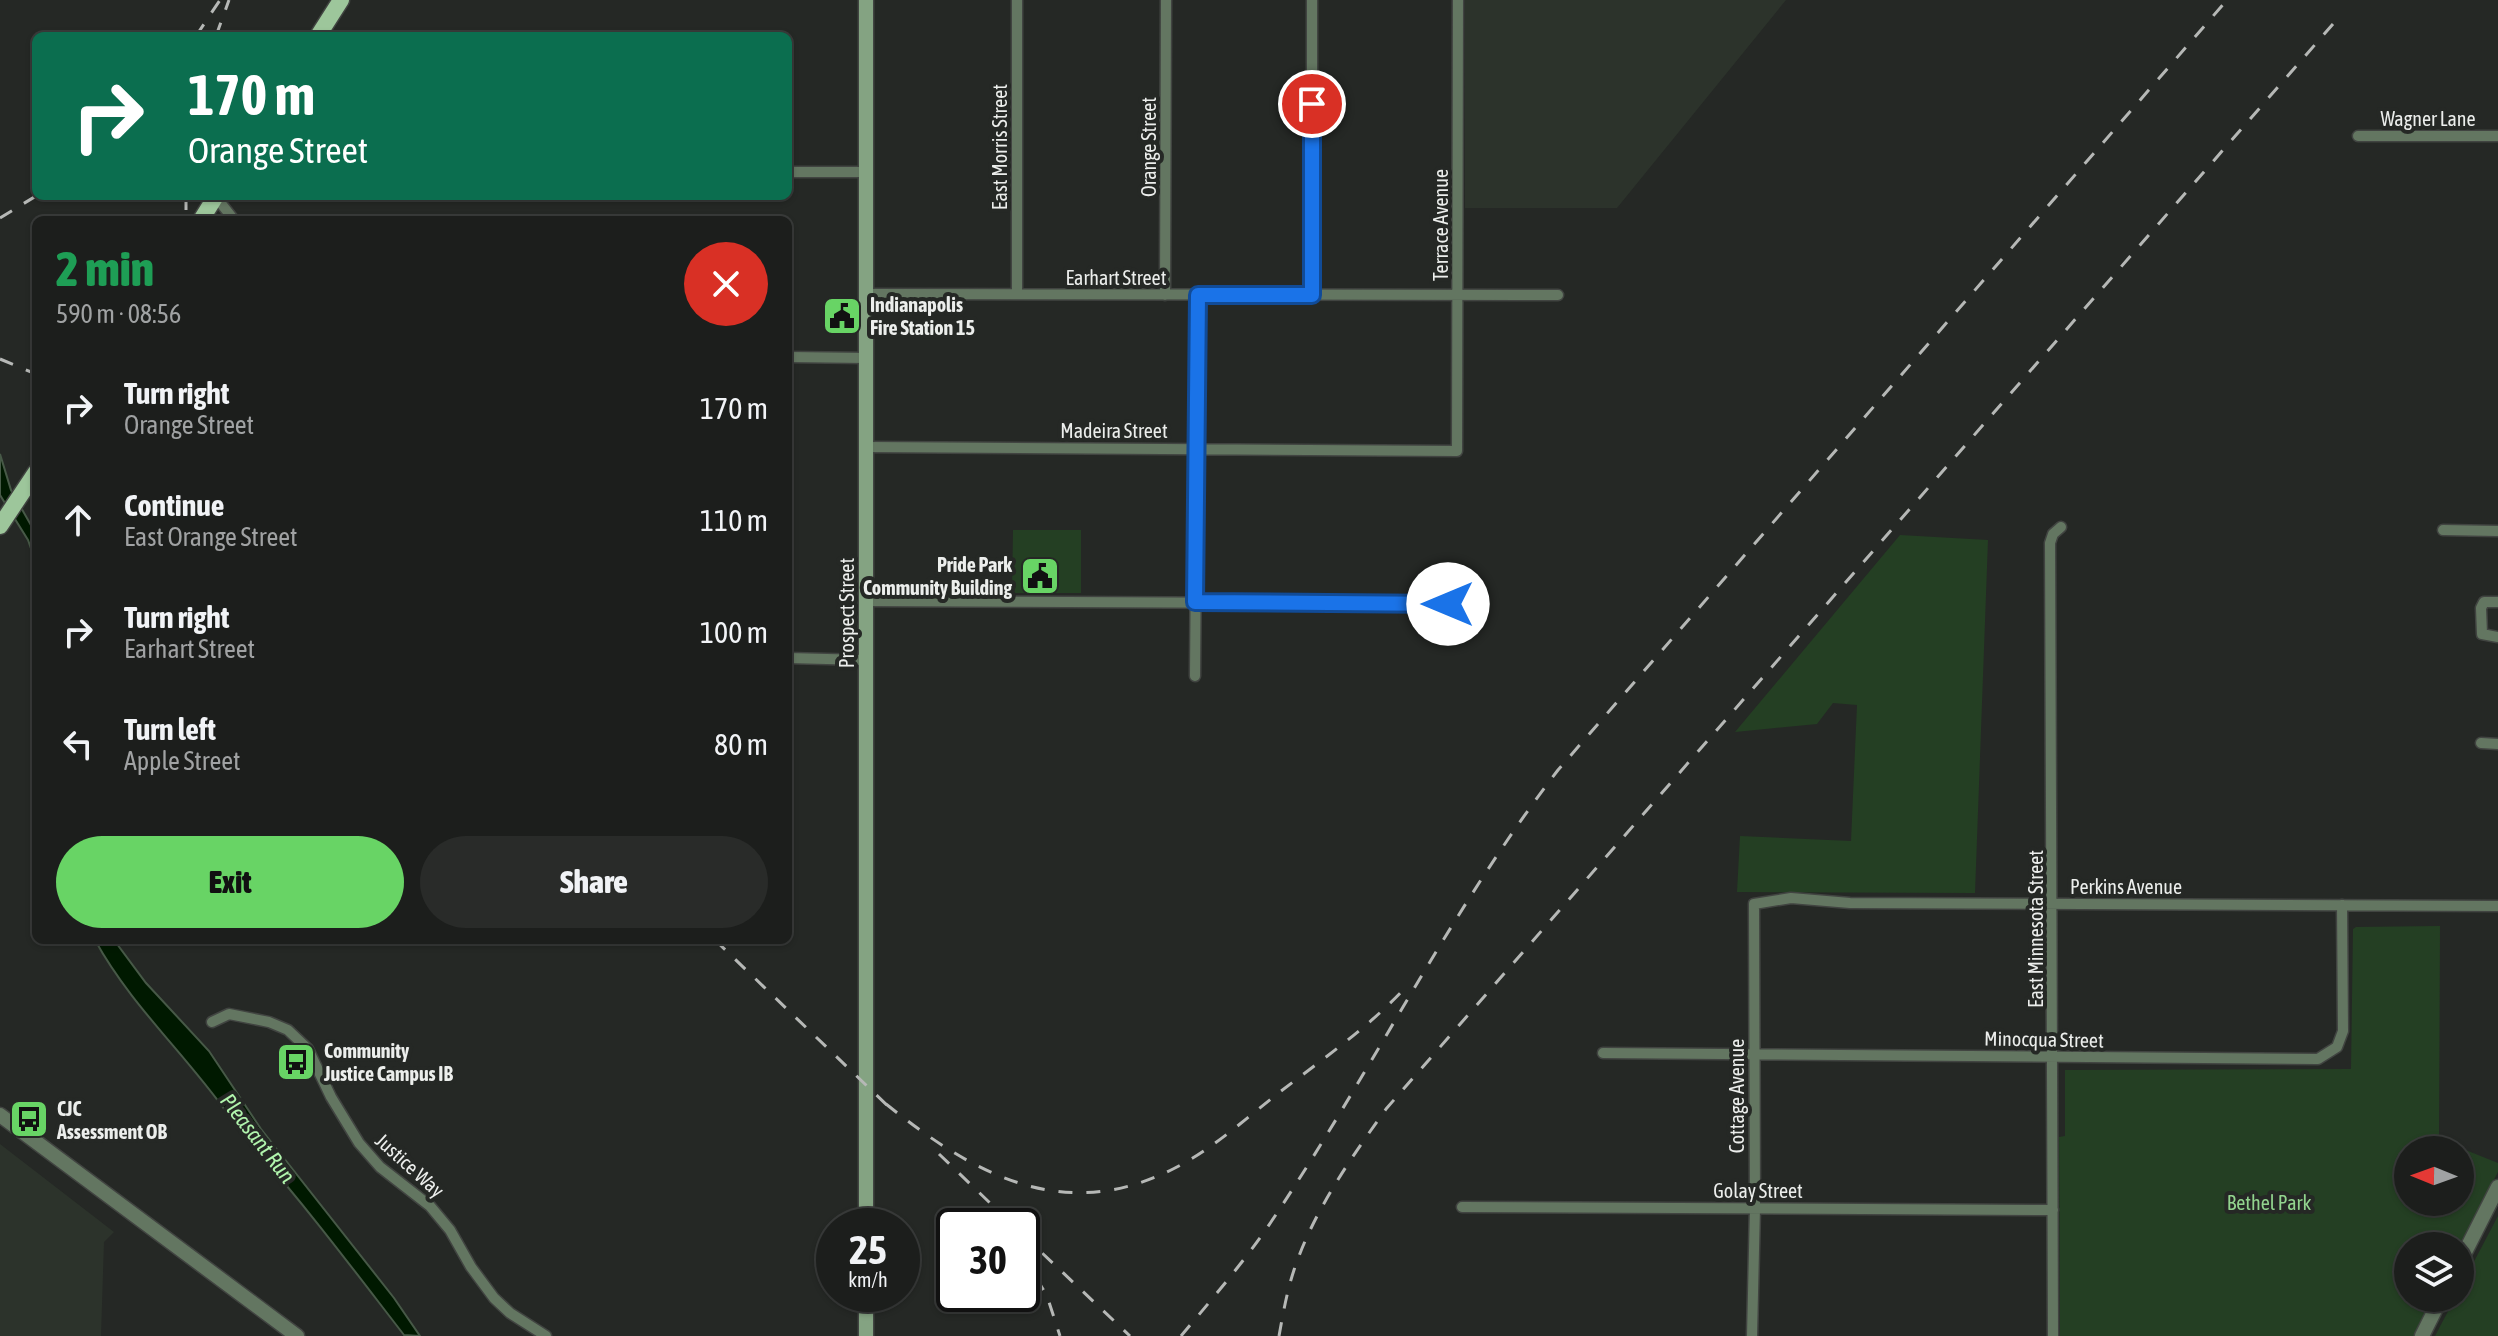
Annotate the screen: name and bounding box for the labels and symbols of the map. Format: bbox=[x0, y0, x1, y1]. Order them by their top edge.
pin bbox=[1278, 70, 1346, 138]
street label: East Morris Street bbox=[988, 84, 1011, 210]
street label: Orange Street bbox=[1137, 97, 1160, 197]
street label: Wagner Lane bbox=[2380, 107, 2476, 130]
street label: Terrace Avenue bbox=[1429, 169, 1452, 281]
street label: Earhart Street bbox=[1066, 266, 1167, 289]
place label: Indianapolis Fire Station 15 bbox=[870, 293, 975, 339]
public building icon: Indianapolis Fire Station 15 bbox=[821, 295, 863, 337]
street label: Madeira Street bbox=[1060, 419, 1168, 442]
place label: Pride Park Community Building bbox=[863, 553, 1012, 599]
public building icon: Pride Park Community Building bbox=[1019, 555, 1061, 597]
street label: Prospect Street bbox=[835, 558, 858, 668]
position arrow bbox=[1406, 562, 1490, 646]
street label: East Minnesota Street bbox=[2024, 850, 2047, 1008]
street label: Perkins Avenue bbox=[2070, 875, 2182, 898]
street label: Minocqua Street bbox=[1984, 1026, 2104, 1052]
place label: Community Justice Campus IB bbox=[323, 1039, 453, 1085]
street label: Cottage Avenue bbox=[1725, 1039, 1748, 1153]
bus stop icon: Community Justice Campus IB bbox=[275, 1041, 317, 1083]
water label: Pleasant Run bbox=[215, 1088, 301, 1188]
place label: CJC Assessment OB bbox=[56, 1097, 167, 1143]
bus stop icon: CJC Assessment OB bbox=[8, 1098, 50, 1140]
street label: Justice Way bbox=[371, 1128, 449, 1202]
north arrow bbox=[2394, 1136, 2474, 1216]
street label: Golay Street bbox=[1713, 1179, 1803, 1202]
park label: Bethel Park bbox=[2227, 1191, 2311, 1214]
speed limit sign: 30 bbox=[936, 1208, 1040, 1312]

